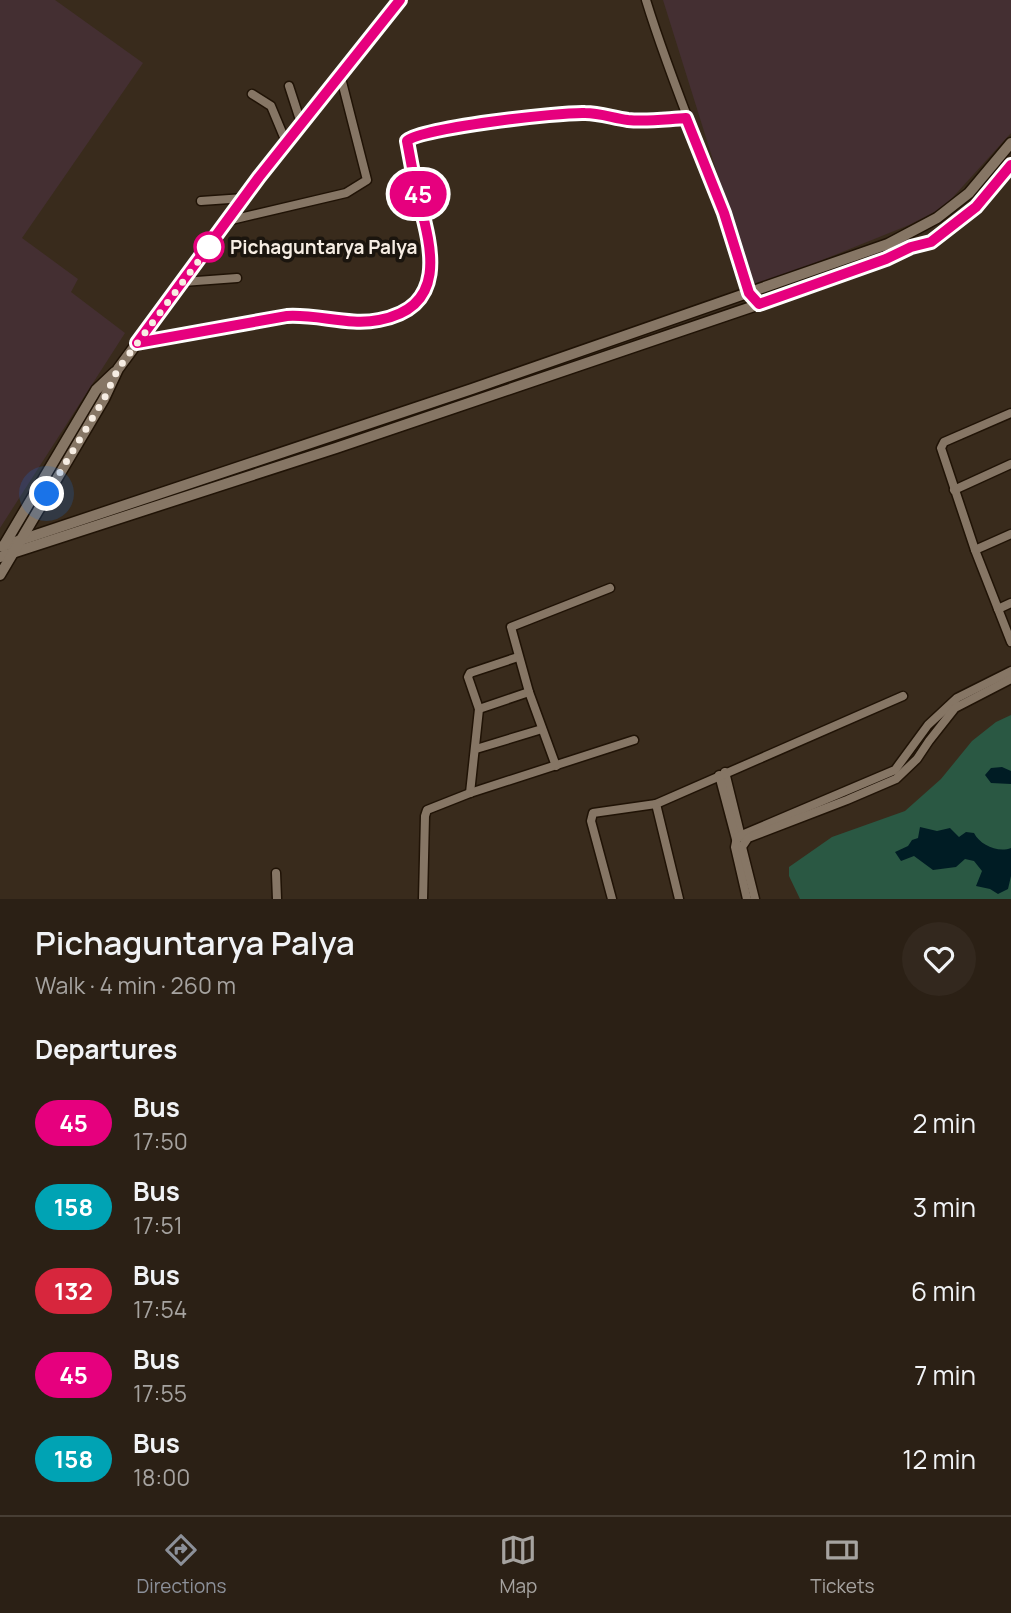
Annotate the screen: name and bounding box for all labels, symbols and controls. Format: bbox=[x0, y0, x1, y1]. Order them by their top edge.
line badge: 45 bbox=[386, 171, 450, 217]
text: 45 bbox=[404, 177, 432, 210]
marker: Pichaguntarya Palya bbox=[194, 232, 224, 262]
place label: Pichaguntarya Palya bbox=[230, 234, 417, 260]
your location bbox=[29, 476, 64, 511]
text: Pichaguntarya Palya bbox=[35, 920, 355, 965]
button: heart bbox=[902, 922, 976, 996]
text: Walk · 4 min · 260 m bbox=[35, 969, 236, 1001]
text: Departures bbox=[35, 1031, 177, 1067]
text: Bus bbox=[133, 1089, 180, 1125]
text: 2 min bbox=[912, 1105, 976, 1141]
text: 45 bbox=[59, 1106, 88, 1139]
text: 17:50 bbox=[133, 1125, 188, 1157]
text: Bus bbox=[133, 1173, 180, 1209]
text: 3 min bbox=[913, 1189, 976, 1225]
text: 158 bbox=[54, 1190, 93, 1223]
text: 17:51 bbox=[133, 1209, 183, 1241]
text: Bus bbox=[133, 1257, 180, 1293]
text: 6 min bbox=[911, 1273, 976, 1309]
text: 132 bbox=[54, 1274, 93, 1307]
text: 17:54 bbox=[133, 1293, 187, 1325]
text: Bus bbox=[133, 1341, 180, 1377]
text: 7 min bbox=[914, 1357, 976, 1393]
text: 45 bbox=[59, 1358, 88, 1391]
text: 17:55 bbox=[133, 1377, 187, 1409]
text: Bus bbox=[133, 1425, 180, 1461]
text: 12 min bbox=[902, 1441, 976, 1477]
text: 158 bbox=[54, 1442, 93, 1475]
text: 18:00 bbox=[133, 1461, 190, 1493]
tab: Directions bbox=[136, 1531, 226, 1599]
tab: Map bbox=[499, 1531, 537, 1599]
tab: Tickets bbox=[810, 1531, 875, 1599]

